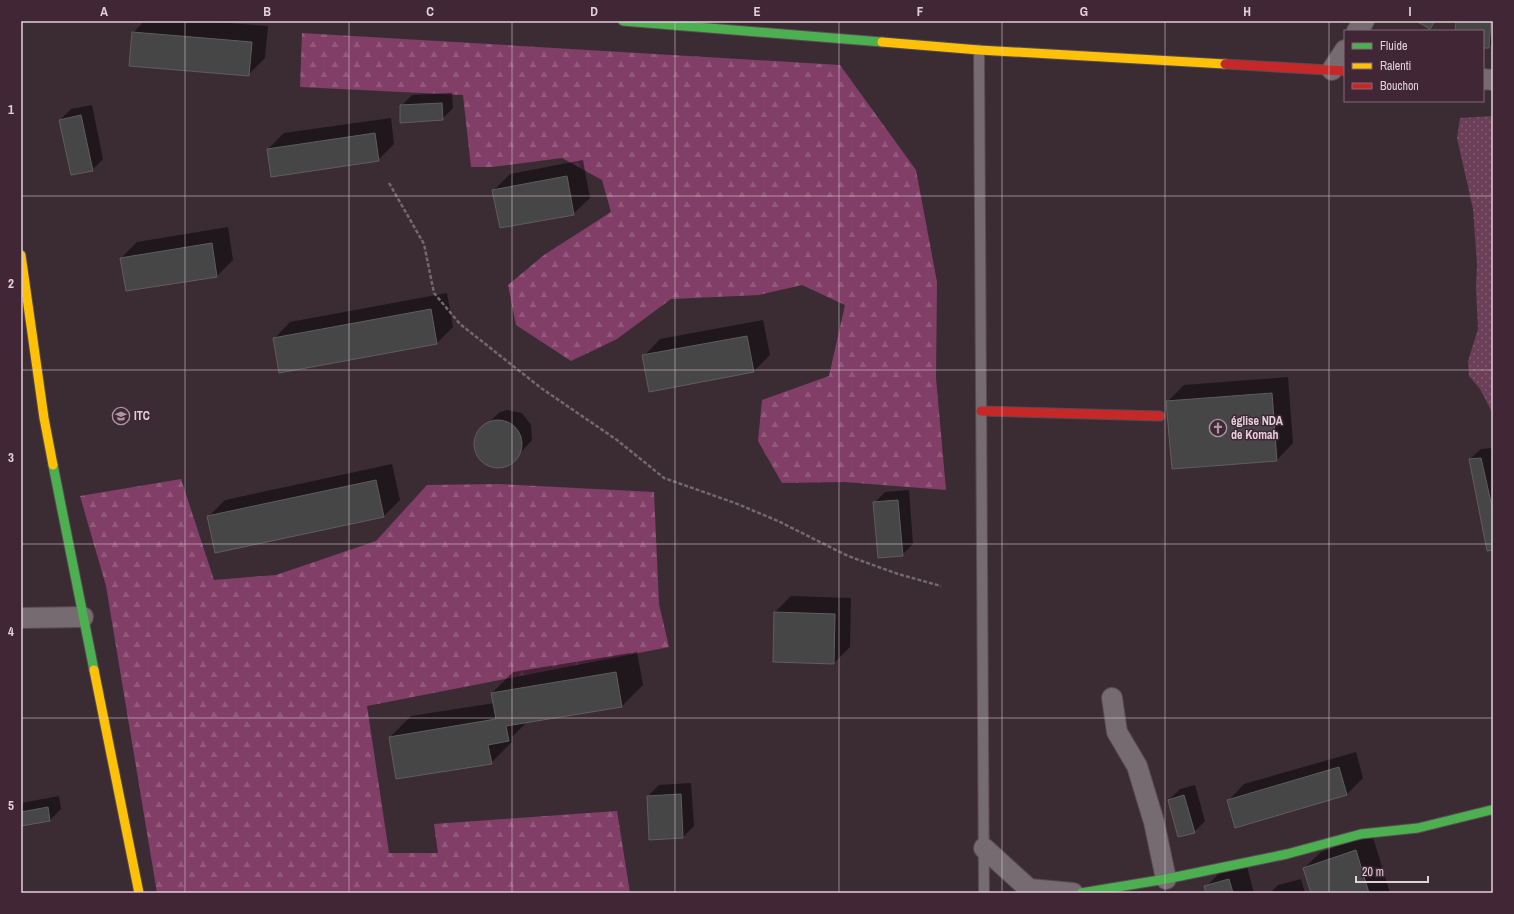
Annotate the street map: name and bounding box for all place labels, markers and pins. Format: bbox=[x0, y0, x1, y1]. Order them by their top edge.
school or university icon: ITC bbox=[111, 406, 131, 426]
place label: ITC bbox=[134, 408, 150, 424]
place label: église NDA de Komah bbox=[1231, 413, 1284, 443]
church icon: église NDA de Komah bbox=[1208, 418, 1228, 438]

